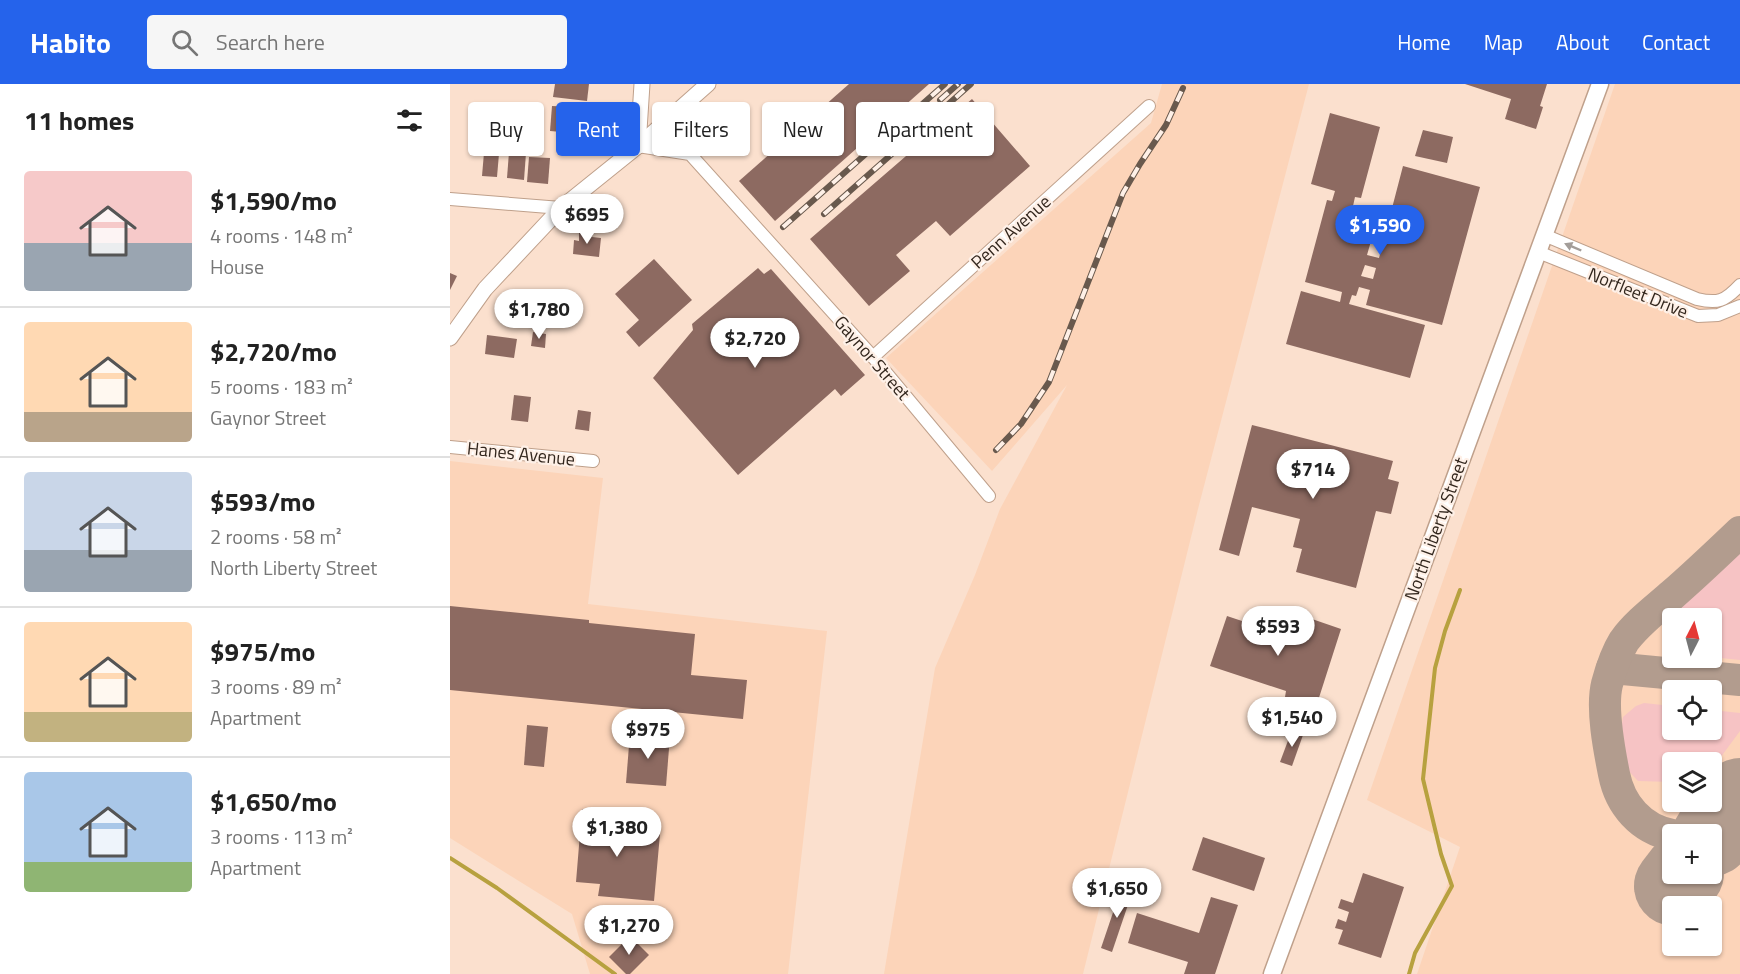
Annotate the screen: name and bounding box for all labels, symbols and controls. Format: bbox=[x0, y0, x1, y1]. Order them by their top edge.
search box bbox=[147, 15, 567, 69]
text: Habito bbox=[30, 21, 111, 64]
text: Search here bbox=[216, 25, 325, 59]
icon: search bbox=[168, 26, 201, 59]
text: Home bbox=[1397, 26, 1451, 58]
text: Map bbox=[1484, 26, 1523, 58]
text: About bbox=[1556, 26, 1609, 58]
text: Contact bbox=[1642, 26, 1710, 58]
text: 11 homes bbox=[24, 101, 134, 140]
chip: Buy bbox=[468, 102, 544, 156]
chip: Rent bbox=[556, 102, 640, 156]
chip: Filters bbox=[652, 102, 750, 156]
chip: New bbox=[762, 102, 844, 156]
chip: Apartment bbox=[856, 102, 994, 156]
icon: filters bbox=[393, 104, 426, 137]
text: $1,590/mo bbox=[210, 181, 337, 220]
street label: Penn Avenue bbox=[965, 188, 1057, 275]
pin: $695 bbox=[551, 194, 623, 245]
icon: home bbox=[72, 195, 144, 267]
text: $695 bbox=[565, 198, 609, 229]
pin: $1,590 bbox=[1331, 205, 1429, 256]
text: $1,590 bbox=[1349, 209, 1411, 240]
text: 4 rooms · 148 m² bbox=[210, 220, 353, 251]
one-way arrow bbox=[1563, 242, 1581, 252]
text: House bbox=[210, 251, 264, 282]
street label: Norfleet Drive bbox=[1584, 260, 1692, 325]
pin: $1,780 bbox=[490, 289, 588, 340]
text: $1,780 bbox=[508, 293, 570, 324]
street label: Gaynor Street bbox=[828, 309, 917, 406]
pin: $2,720 bbox=[706, 318, 804, 369]
text: $2,720 bbox=[724, 322, 786, 353]
text: $2,720/mo bbox=[210, 332, 337, 371]
icon: home bbox=[72, 346, 144, 418]
text: 5 rooms · 183 m² bbox=[210, 371, 353, 402]
text: Gaynor Street bbox=[210, 402, 326, 433]
street label: Hanes Avenue bbox=[466, 434, 576, 473]
pin: $714 bbox=[1277, 449, 1349, 500]
text: $714 bbox=[1291, 453, 1335, 484]
street label: North Liberty Street bbox=[1397, 453, 1474, 604]
text: $593/mo bbox=[210, 482, 315, 521]
icon: home bbox=[72, 496, 144, 568]
text: 2 rooms · 58 m² bbox=[210, 521, 342, 552]
text: North Liberty Street bbox=[210, 552, 377, 583]
pin: $593 bbox=[1242, 606, 1314, 657]
north arrow bbox=[1662, 608, 1722, 668]
map controls bbox=[1662, 608, 1722, 956]
text: $593 bbox=[1256, 610, 1300, 641]
text: $975/mo bbox=[210, 632, 315, 671]
icon: home bbox=[72, 646, 144, 718]
text: 3 rooms · 89 m² bbox=[210, 671, 342, 702]
button: locate bbox=[1662, 680, 1722, 740]
pin: $1,540 bbox=[1243, 697, 1341, 748]
text: $1,540 bbox=[1261, 701, 1323, 732]
text: Apartment bbox=[210, 702, 301, 733]
pin: $975 bbox=[612, 709, 684, 760]
text: $975 bbox=[626, 713, 670, 744]
button: layers bbox=[1662, 752, 1722, 812]
text: $1,650/mo bbox=[210, 782, 337, 821]
icon: home bbox=[72, 796, 144, 868]
pin: $1,380 bbox=[568, 807, 666, 858]
text: $1,380 bbox=[586, 811, 648, 842]
text: 3 rooms · 113 m² bbox=[210, 821, 353, 852]
button: + bbox=[1662, 824, 1722, 884]
text: Apartment bbox=[210, 852, 301, 883]
pin: $1,650 bbox=[1068, 868, 1166, 919]
text: $1,650 bbox=[1086, 872, 1148, 903]
button: − bbox=[1662, 896, 1722, 956]
pin: $1,270 bbox=[580, 905, 678, 956]
text: $1,270 bbox=[598, 909, 660, 940]

